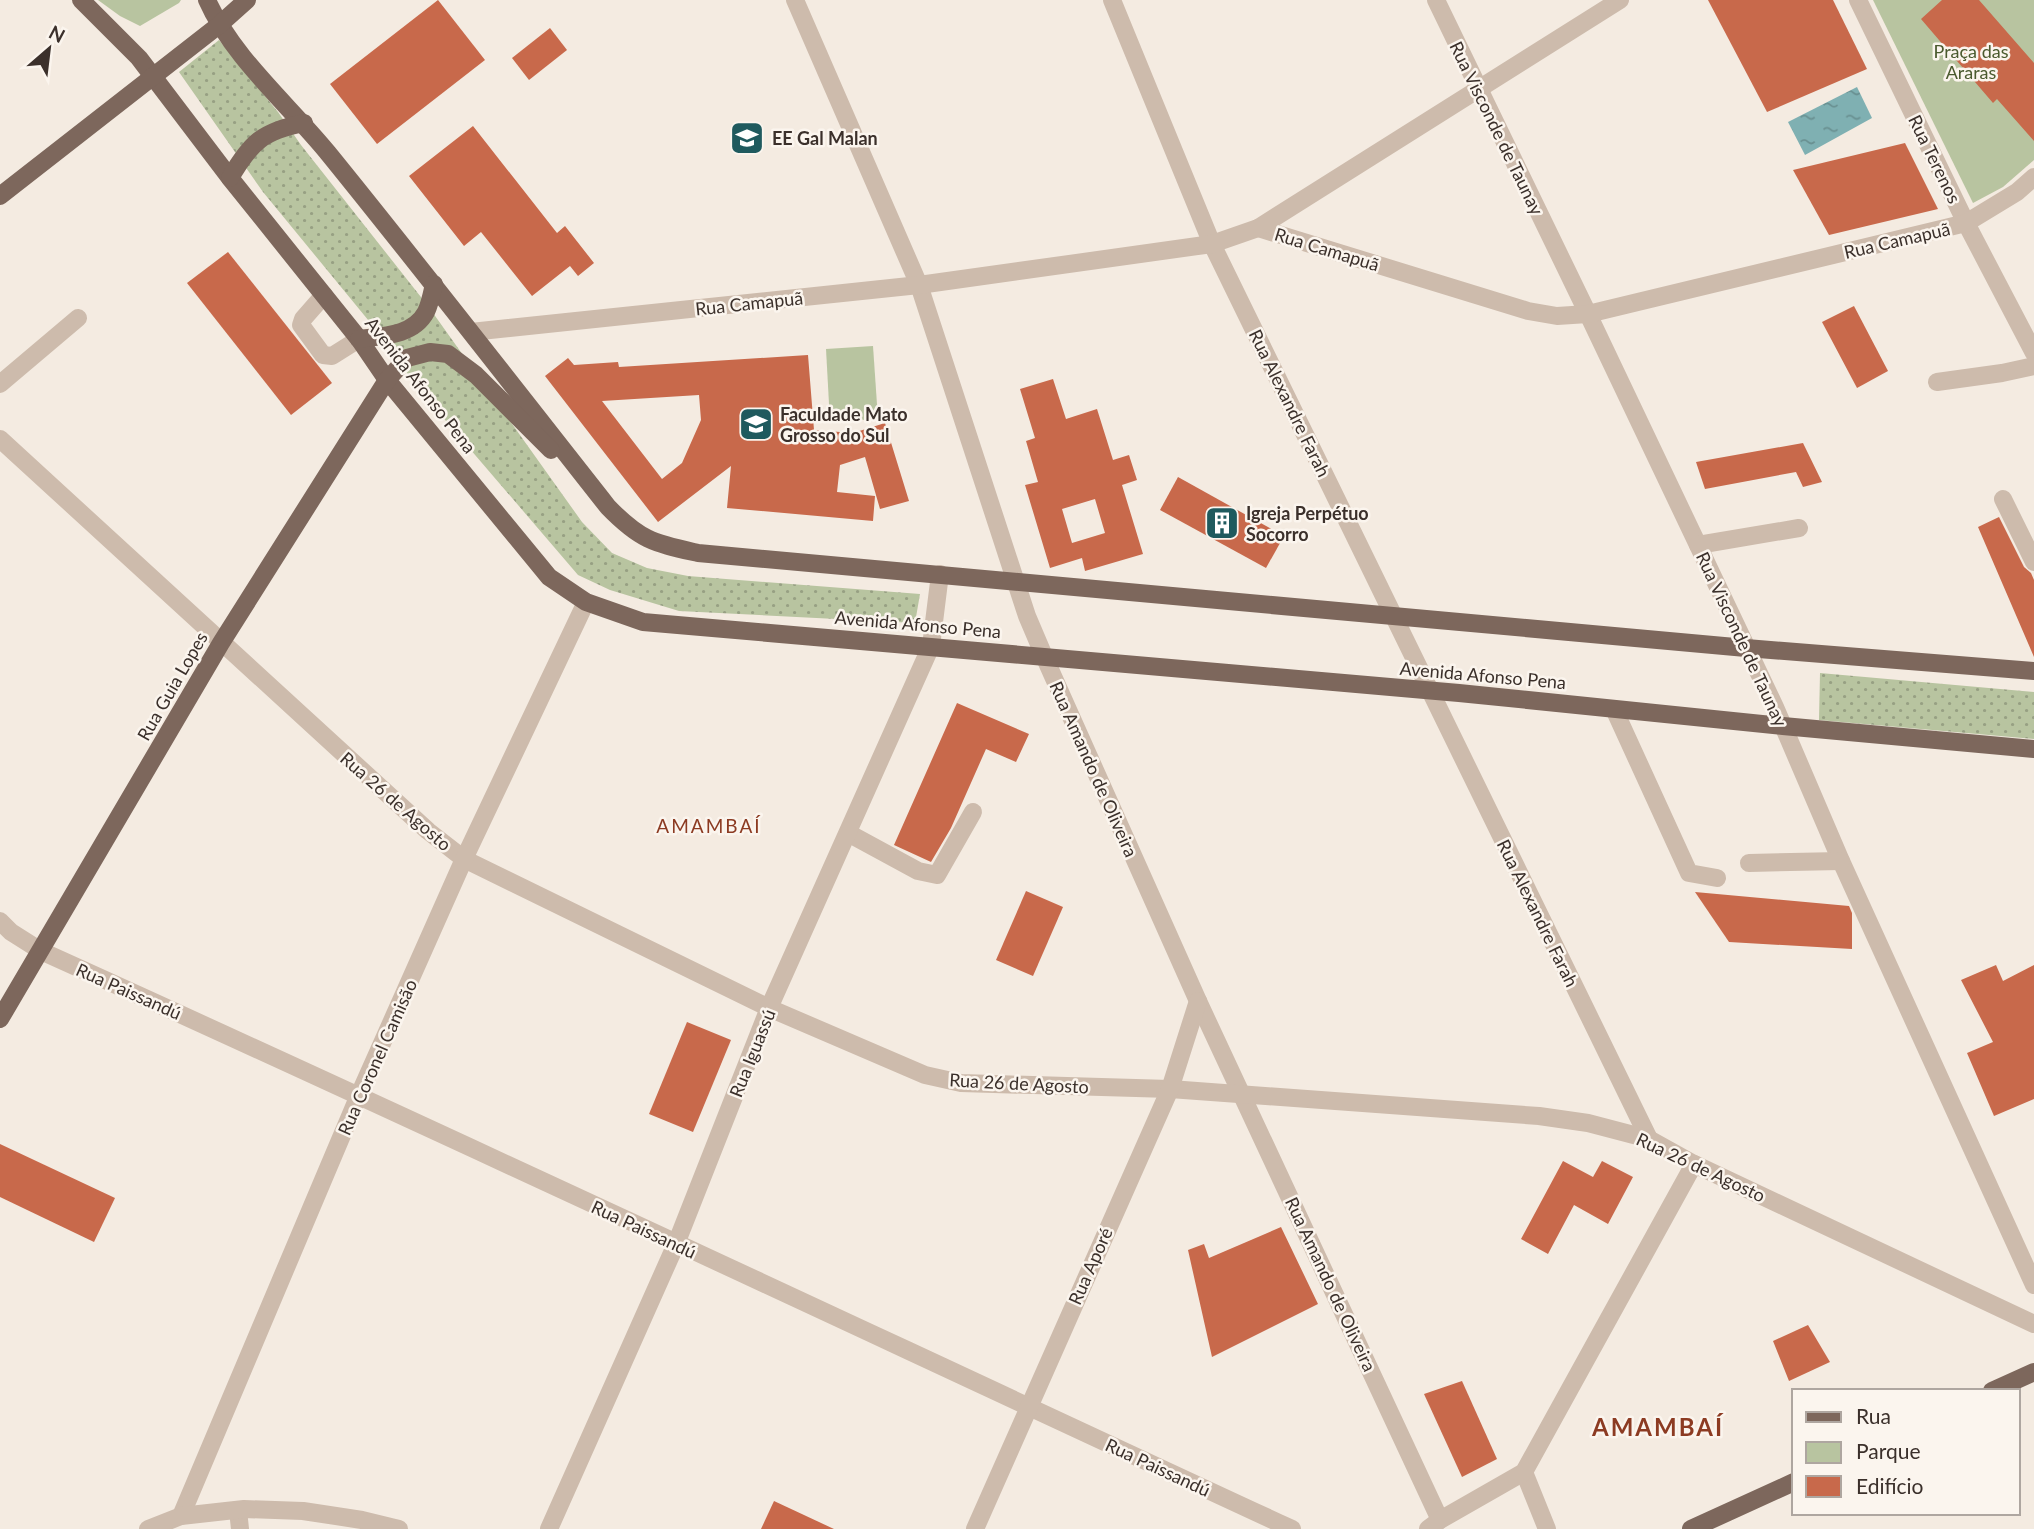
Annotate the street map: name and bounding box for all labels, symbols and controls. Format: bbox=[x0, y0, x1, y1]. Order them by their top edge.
north arrow bbox=[14, 14, 84, 84]
text: N bbox=[45, 20, 69, 47]
street label: Rua Visconde de Taunay bbox=[1445, 38, 1549, 219]
park label: Praça das Araras bbox=[1934, 40, 2009, 83]
street label: Rua Terenos bbox=[1904, 111, 1966, 207]
school or university icon: EE Gal Malan bbox=[728, 119, 766, 157]
place label: EE Gal Malan bbox=[772, 127, 878, 149]
street label: Rua Camapuã bbox=[1842, 217, 1952, 263]
street label: Rua Camapuã bbox=[1272, 223, 1382, 275]
street label: Rua Camapuã bbox=[694, 286, 804, 320]
street label: Avenida Afonso Pena bbox=[361, 312, 481, 458]
street label: Rua Alexandre Farah bbox=[1245, 326, 1335, 480]
place label: Faculdade Mato Grosso do Sul bbox=[780, 403, 908, 446]
school or university icon: Faculdade Mato Grosso do Sul bbox=[737, 405, 775, 443]
place label: Igreja Perpétuo Socorro bbox=[1246, 502, 1369, 545]
building icon: Igreja Perpétuo Socorro bbox=[1203, 504, 1241, 542]
street label: Rua Visconde de Taunay bbox=[1692, 548, 1792, 731]
street label: Avenida Afonso Pena bbox=[834, 606, 1002, 642]
street label: Rua Guia Lopes bbox=[132, 628, 212, 744]
street label: Avenida Afonso Pena bbox=[1399, 657, 1567, 693]
street label: Rua Amando de Oliveira bbox=[1045, 678, 1143, 860]
street label: Rua 26 de Agosto bbox=[336, 747, 456, 855]
district label: AMAMBAÍ bbox=[656, 814, 762, 837]
street label: Rua Alexandre Farah bbox=[1493, 836, 1583, 990]
street label: Rua Paissandú bbox=[73, 958, 185, 1024]
street label: Rua Coronel Camisão bbox=[333, 976, 421, 1138]
street label: Rua Iguassú bbox=[724, 1006, 780, 1100]
street label: Rua 26 de Agosto bbox=[949, 1068, 1089, 1098]
street label: Rua 26 de Agosto bbox=[1633, 1128, 1769, 1206]
street label: Rua Amando de Oliveira bbox=[1281, 1193, 1381, 1375]
street label: Rua Paissandú bbox=[588, 1195, 700, 1263]
street label: Rua Aporé bbox=[1063, 1224, 1117, 1308]
legend bbox=[1792, 1389, 2020, 1515]
text: Rua bbox=[1856, 1403, 1891, 1428]
district label: AMAMBAÍ bbox=[1591, 1412, 1724, 1441]
street label: Rua Paissandú bbox=[1102, 1433, 1214, 1501]
text: Parque bbox=[1856, 1438, 1921, 1463]
text: Edifício bbox=[1856, 1473, 1924, 1498]

